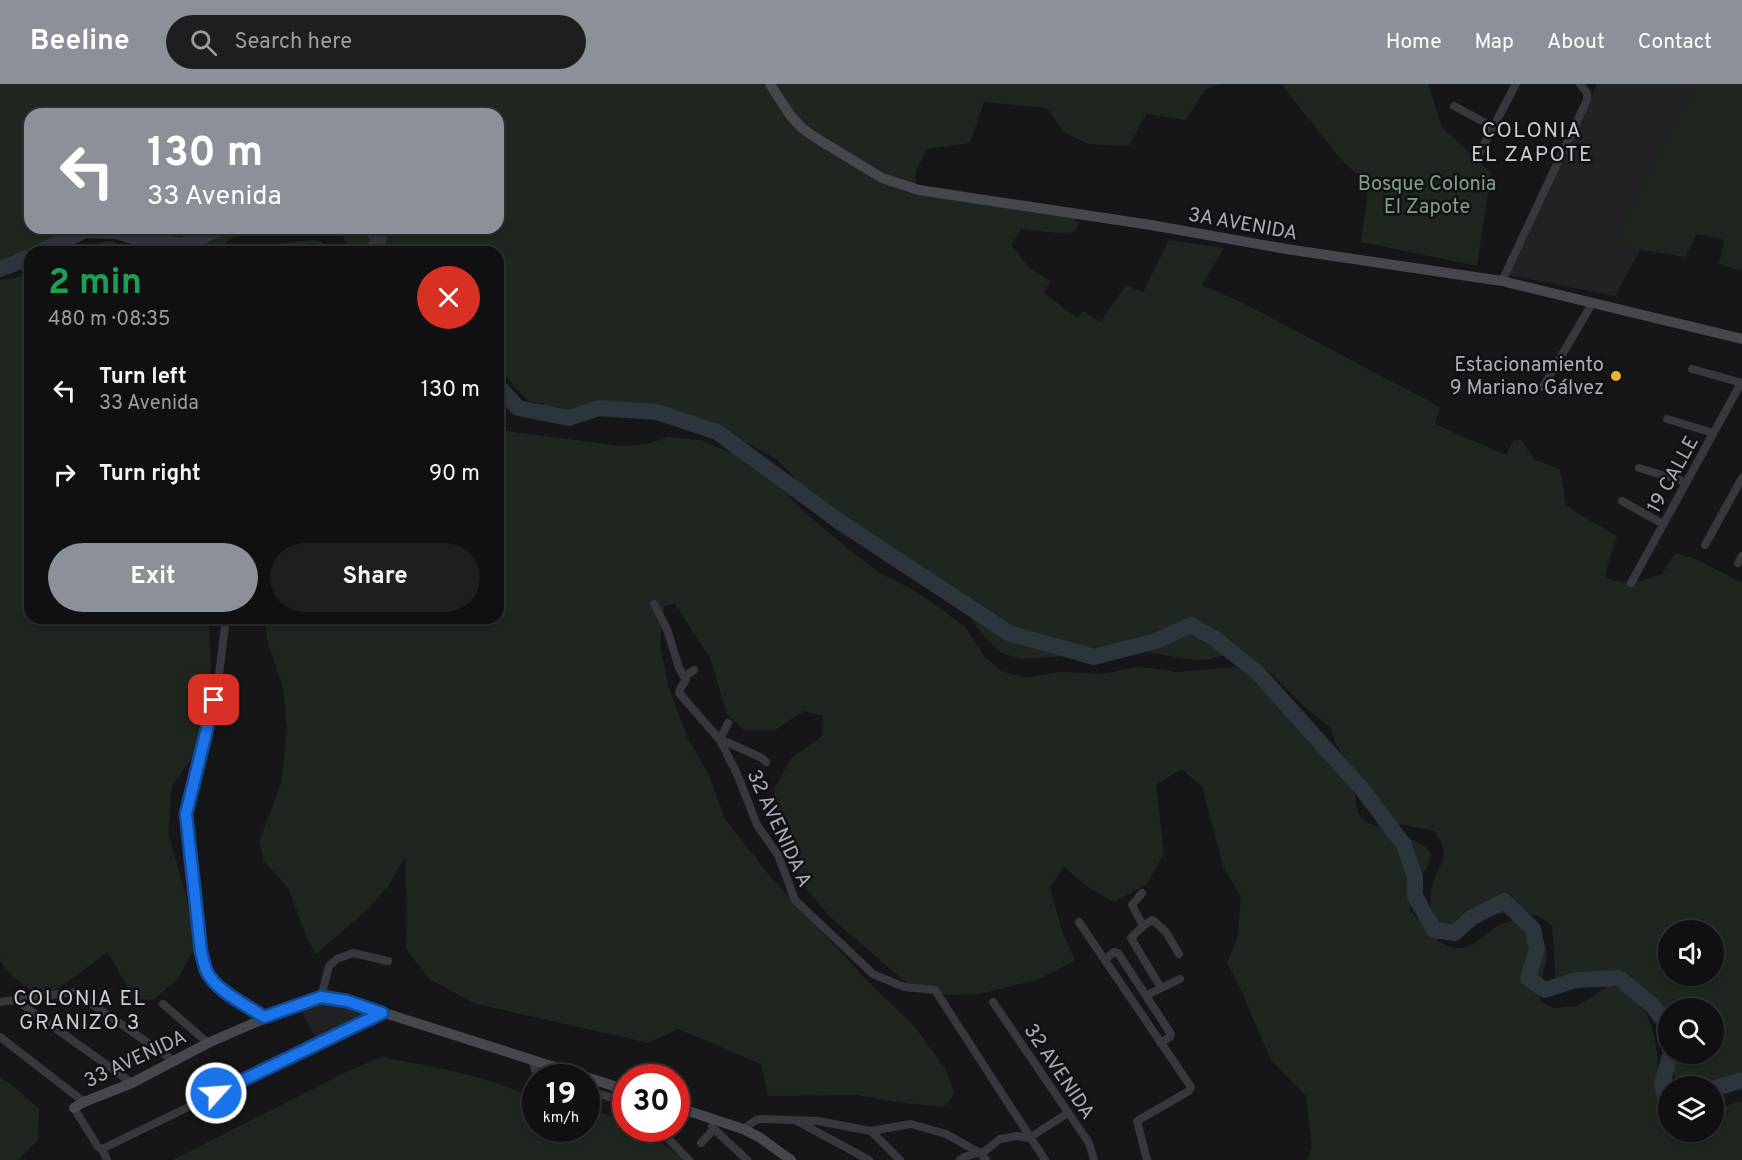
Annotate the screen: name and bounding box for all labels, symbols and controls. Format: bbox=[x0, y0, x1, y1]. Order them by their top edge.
search box bbox=[166, 15, 586, 69]
text: Beeline bbox=[30, 24, 130, 60]
icon: search bbox=[187, 26, 220, 59]
text: Search here bbox=[235, 29, 352, 56]
text: Home bbox=[1386, 29, 1442, 56]
text: Map bbox=[1475, 29, 1514, 56]
text: About bbox=[1547, 29, 1605, 56]
text: Contact bbox=[1638, 29, 1712, 56]
district label: COLONIA EL ZAPOTE bbox=[1471, 118, 1593, 169]
text: 130 m bbox=[147, 128, 263, 181]
icon: left bbox=[48, 132, 126, 210]
park label: Bosque Colonia El Zapote bbox=[1358, 172, 1496, 221]
text: 33 Avenida bbox=[147, 180, 282, 214]
street label: 3A AVENIDA bbox=[1186, 203, 1299, 247]
text: 2 min bbox=[48, 261, 142, 307]
button: close bbox=[417, 266, 480, 329]
text: 480 m · 08:35 bbox=[48, 307, 170, 333]
place label: Estacionamiento 9 Mariano Gálvez bbox=[1450, 353, 1604, 402]
text: Turn left bbox=[99, 364, 187, 391]
marker: Estacionamiento 9 Mariano Gálvez bbox=[1609, 369, 1623, 383]
icon: left bbox=[48, 374, 81, 407]
text: 130 m bbox=[421, 377, 480, 404]
text: 33 Avenida bbox=[99, 391, 199, 417]
street label: 19 CALLE bbox=[1642, 432, 1706, 518]
icon: right bbox=[48, 458, 81, 491]
text: Turn right bbox=[99, 461, 201, 488]
text: 90 m bbox=[429, 461, 480, 488]
button: Exit bbox=[48, 543, 258, 612]
button: Share bbox=[270, 543, 480, 612]
pin bbox=[188, 674, 239, 725]
icon: arrive bbox=[197, 683, 230, 716]
street label: 32 AVENIDA A bbox=[740, 766, 817, 892]
map controls bbox=[1658, 920, 1724, 1142]
button: sound bbox=[1658, 920, 1724, 986]
district label: COLONIA EL GRANIZO 3 bbox=[13, 986, 147, 1037]
button: search bbox=[1658, 998, 1724, 1064]
street label: 32 AVENIDA bbox=[1017, 1019, 1100, 1125]
street label: 33 AVENIDA bbox=[80, 1025, 191, 1095]
position arrow bbox=[184, 1061, 248, 1125]
speed limit sign: 30 bbox=[612, 1064, 690, 1142]
button: layers bbox=[1658, 1076, 1724, 1142]
text: 19 bbox=[546, 1077, 576, 1114]
text: km/h bbox=[543, 1109, 579, 1128]

